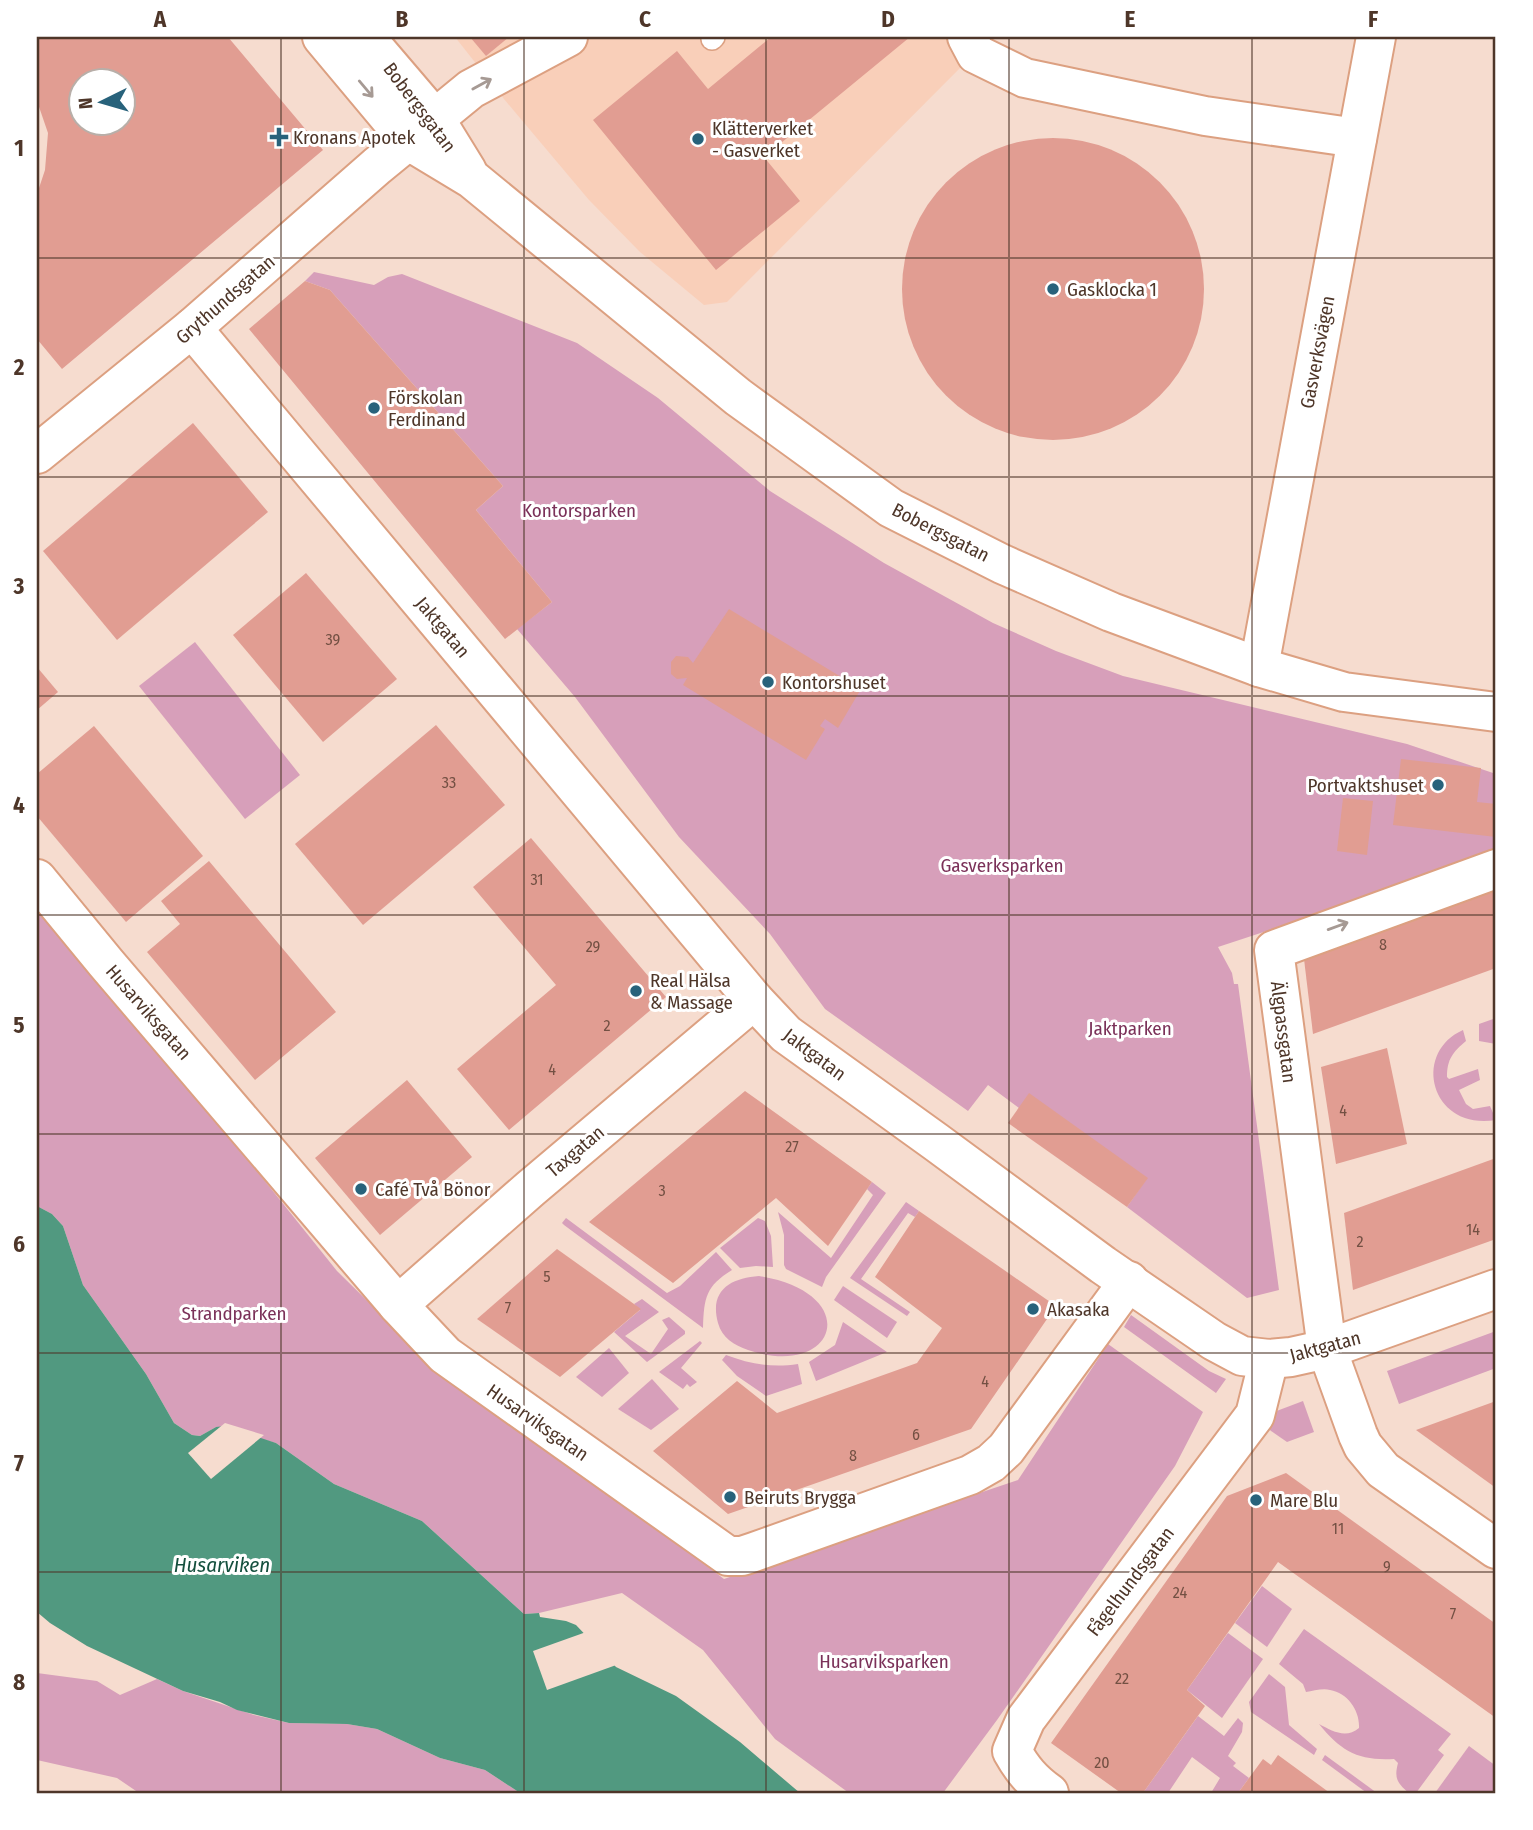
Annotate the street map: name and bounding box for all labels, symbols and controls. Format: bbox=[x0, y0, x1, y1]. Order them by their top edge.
text: A bbox=[153, 5, 167, 33]
text: B bbox=[396, 5, 409, 33]
text: C bbox=[639, 5, 651, 33]
text: D bbox=[881, 5, 895, 33]
text: E bbox=[1125, 5, 1136, 33]
text: F bbox=[1368, 5, 1378, 33]
street label: Bobergsgatan bbox=[378, 58, 461, 157]
north arrow bbox=[66, 66, 136, 136]
one-way arrow bbox=[471, 77, 492, 90]
one-way arrow bbox=[358, 80, 374, 98]
text: N bbox=[74, 97, 98, 110]
place label: Klätterverket - Gasverket bbox=[712, 117, 814, 162]
place label: Kronans Apotek bbox=[293, 126, 415, 149]
marker: Kronans Apotek bbox=[271, 129, 287, 145]
marker: Klätterverket - Gasverket bbox=[690, 131, 706, 147]
text: 1 bbox=[14, 134, 24, 162]
street label: Grythundsgatan bbox=[171, 250, 280, 349]
place label: Gasklocka 1 bbox=[1067, 278, 1157, 301]
marker: Gasklocka 1 bbox=[1045, 281, 1061, 297]
street label: Gasverksvägen bbox=[1295, 294, 1340, 410]
text: 2 bbox=[13, 353, 25, 381]
place label: Förskolan Ferdinand bbox=[388, 386, 466, 431]
marker: Förskolan Ferdinand bbox=[366, 400, 382, 416]
street label: Bobergsgatan bbox=[888, 498, 993, 567]
park label: Kontorsparken bbox=[522, 499, 636, 522]
text: 3 bbox=[13, 572, 25, 600]
street label: Jaktgatan bbox=[410, 592, 475, 663]
house number: 39 bbox=[326, 630, 341, 649]
place label: Kontorshuset bbox=[782, 671, 887, 694]
marker: Kontorshuset bbox=[760, 674, 776, 690]
house number: 33 bbox=[442, 773, 456, 792]
place label: Portvaktshuset bbox=[1308, 774, 1425, 797]
marker: Portvaktshuset bbox=[1430, 777, 1446, 793]
text: 4 bbox=[13, 791, 25, 819]
park label: Gasverksparken bbox=[940, 854, 1064, 877]
house number: 31 bbox=[530, 870, 544, 889]
one-way arrow bbox=[1327, 919, 1349, 932]
house number: 8 bbox=[1379, 935, 1387, 954]
house number: 29 bbox=[586, 937, 601, 956]
street label: Husarviksgatan bbox=[101, 960, 196, 1065]
place label: Real Hälsa & Massage bbox=[650, 969, 733, 1014]
street label: Älgpassgatan bbox=[1266, 980, 1301, 1084]
marker: Real Hälsa & Massage bbox=[628, 983, 644, 999]
text: 5 bbox=[13, 1011, 25, 1039]
house number: 2 bbox=[603, 1016, 611, 1035]
park label: Jaktparken bbox=[1088, 1017, 1172, 1040]
street label: Jaktgatan bbox=[779, 1023, 851, 1085]
house number: 4 bbox=[548, 1060, 556, 1079]
house number: 4 bbox=[1339, 1101, 1347, 1120]
street label: Taxgatan bbox=[542, 1121, 609, 1182]
house number: 27 bbox=[785, 1137, 799, 1156]
place label: Café Två Bönor bbox=[375, 1178, 491, 1201]
marker: Café Två Bönor bbox=[353, 1181, 369, 1197]
house number: 3 bbox=[658, 1181, 666, 1200]
house number: 14 bbox=[1466, 1220, 1480, 1239]
text: 6 bbox=[13, 1230, 25, 1258]
house number: 2 bbox=[1356, 1232, 1364, 1251]
house number: 5 bbox=[543, 1267, 551, 1286]
house number: 7 bbox=[505, 1298, 512, 1317]
place label: Akasaka bbox=[1047, 1298, 1110, 1321]
marker: Akasaka bbox=[1025, 1301, 1041, 1317]
park label: Strandparken bbox=[181, 1302, 287, 1325]
street label: Jaktgatan bbox=[1287, 1326, 1363, 1367]
house number: 4 bbox=[981, 1372, 989, 1391]
street label: Husarviksgatan bbox=[482, 1379, 593, 1466]
house number: 6 bbox=[912, 1425, 920, 1444]
house number: 8 bbox=[849, 1446, 857, 1465]
text: 7 bbox=[14, 1449, 24, 1477]
place label: Beiruts Brygga bbox=[744, 1486, 856, 1509]
marker: Beiruts Brygga bbox=[722, 1489, 738, 1505]
place label: Mare Blu bbox=[1270, 1489, 1338, 1512]
marker: Mare Blu bbox=[1248, 1492, 1264, 1508]
house number: 11 bbox=[1332, 1519, 1344, 1538]
street label: Fågelhundsgatan bbox=[1082, 1522, 1179, 1640]
water label: Husarviken bbox=[174, 1552, 270, 1578]
house number: 9 bbox=[1383, 1557, 1391, 1576]
house number: 24 bbox=[1173, 1583, 1187, 1602]
house number: 7 bbox=[1450, 1604, 1457, 1623]
park label: Husarviksparken bbox=[819, 1650, 949, 1673]
text: 8 bbox=[13, 1668, 25, 1696]
house number: 22 bbox=[1115, 1669, 1129, 1688]
house number: 20 bbox=[1094, 1753, 1110, 1772]

